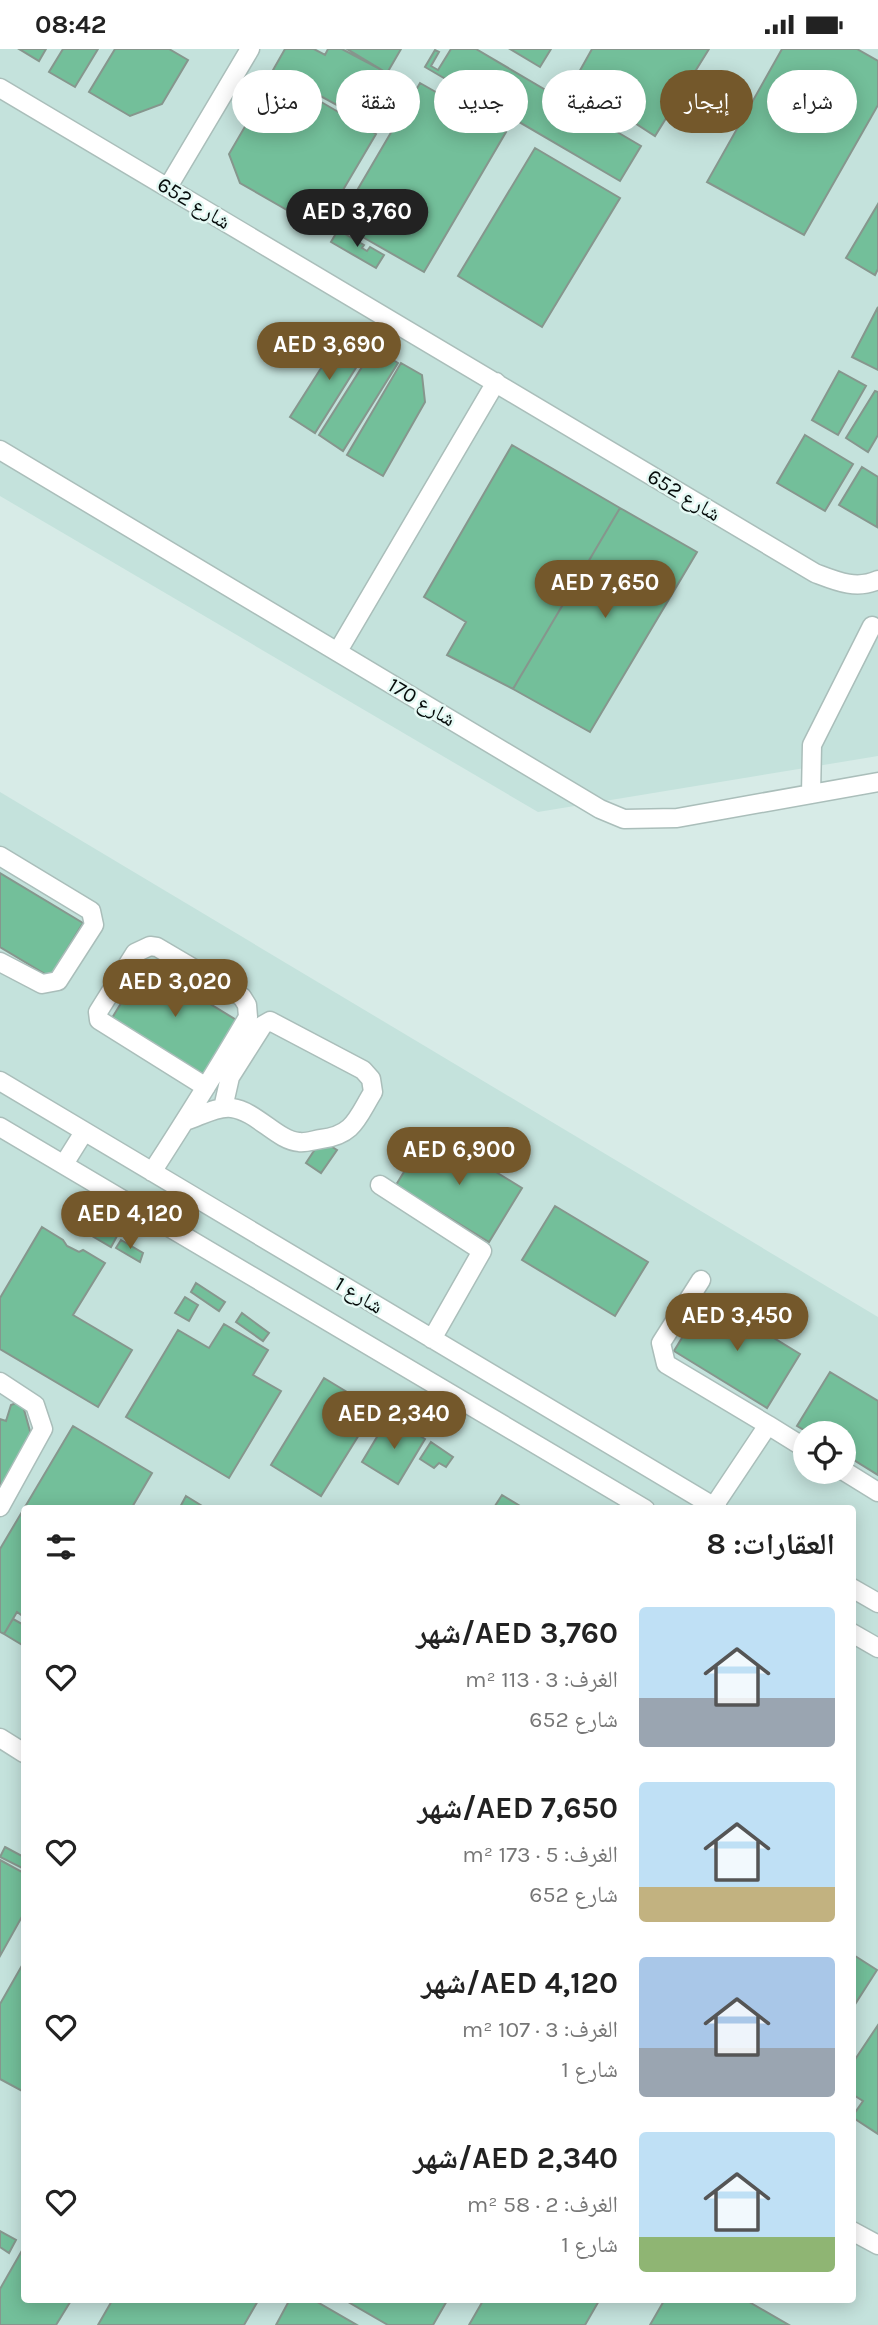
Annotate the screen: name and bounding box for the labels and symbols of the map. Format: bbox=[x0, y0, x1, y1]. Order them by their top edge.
street label: شارع 652 bbox=[153, 172, 235, 235]
pin: AED 3,760 bbox=[277, 189, 437, 249]
pin: AED 3,690 bbox=[249, 323, 409, 382]
street label: شارع 652 bbox=[643, 464, 725, 527]
pin: AED 7,650 bbox=[525, 561, 685, 620]
street label: شارع 170 bbox=[384, 673, 460, 732]
pin: AED 3,020 bbox=[95, 960, 255, 1019]
pin: AED 6,900 bbox=[379, 1127, 539, 1187]
pin: AED 4,120 bbox=[50, 1191, 210, 1251]
street label: شارع 1 bbox=[330, 1271, 387, 1320]
pin: AED 3,450 bbox=[657, 1293, 817, 1353]
pin: AED 2,340 bbox=[314, 1391, 474, 1451]

